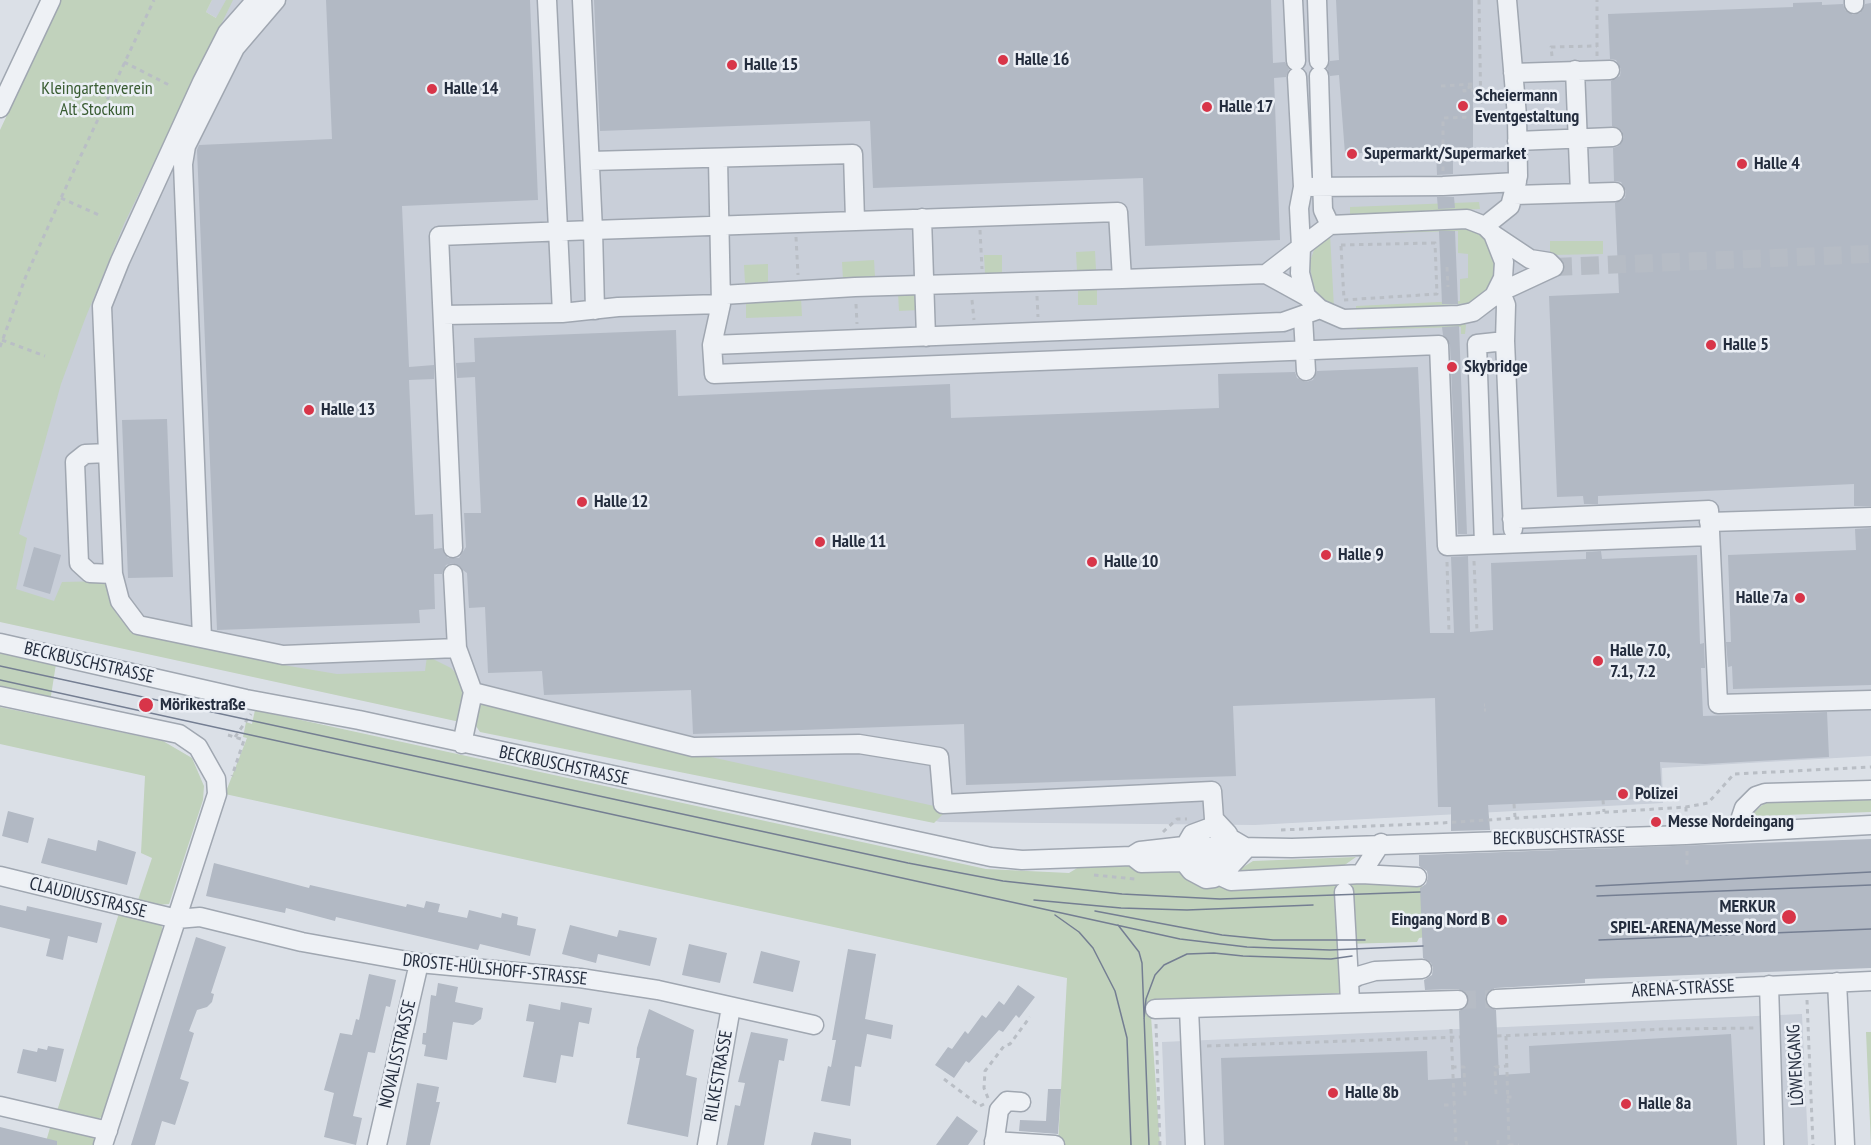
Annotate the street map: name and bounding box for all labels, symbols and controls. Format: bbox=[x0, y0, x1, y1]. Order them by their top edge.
place label: Halle 16 bbox=[1015, 49, 1069, 71]
marker: Halle 16 bbox=[996, 53, 1010, 67]
place label: Halle 15 bbox=[744, 54, 798, 76]
marker: Halle 15 bbox=[725, 58, 739, 72]
park label: Kleingartenverein Alt Stockum bbox=[41, 78, 153, 121]
place label: Halle 14 bbox=[444, 78, 498, 100]
marker: Halle 14 bbox=[425, 82, 439, 96]
place label: Scheiermann Eventgestaltung bbox=[1475, 85, 1579, 128]
place label: Halle 17 bbox=[1219, 96, 1273, 118]
marker: Scheiermann Eventgestaltung bbox=[1456, 99, 1470, 113]
marker: Halle 17 bbox=[1200, 100, 1214, 114]
place label: Supermarkt/Supermarket bbox=[1364, 143, 1526, 165]
marker: Supermarkt/Supermarket bbox=[1345, 147, 1359, 161]
place label: Halle 4 bbox=[1754, 153, 1800, 175]
marker: Halle 4 bbox=[1735, 157, 1749, 171]
place label: Halle 5 bbox=[1723, 334, 1769, 356]
marker: Halle 5 bbox=[1704, 338, 1718, 352]
place label: Skybridge bbox=[1464, 356, 1528, 378]
marker: Skybridge bbox=[1445, 360, 1459, 374]
place label: Halle 13 bbox=[321, 399, 375, 421]
marker: Halle 13 bbox=[302, 403, 316, 417]
place label: Halle 12 bbox=[594, 491, 648, 513]
marker: Halle 12 bbox=[575, 495, 589, 509]
place label: Halle 11 bbox=[832, 531, 886, 553]
marker: Halle 11 bbox=[813, 535, 827, 549]
place label: Halle 9 bbox=[1338, 544, 1384, 566]
marker: Halle 9 bbox=[1319, 548, 1333, 562]
place label: Halle 10 bbox=[1104, 551, 1158, 573]
marker: Halle 10 bbox=[1085, 555, 1099, 569]
place label: Halle 7a bbox=[1736, 587, 1788, 609]
marker: Halle 7a bbox=[1793, 591, 1807, 605]
street label: BECKBUSCHSTRASSE bbox=[22, 638, 156, 688]
place label: Halle 7.0, 7.1, 7.2 bbox=[1610, 640, 1670, 682]
marker: Halle 7.0, 7.1, 7.2 bbox=[1591, 654, 1605, 668]
place label: Mörikestraße bbox=[160, 694, 246, 716]
marker: Mörikestraße bbox=[137, 696, 155, 714]
street label: BECKBUSCHSTRASSE bbox=[497, 742, 631, 790]
place label: Polizei bbox=[1635, 783, 1678, 805]
marker: Polizei bbox=[1616, 787, 1630, 801]
place label: Messe Nordeingang bbox=[1668, 811, 1794, 833]
marker: Messe Nordeingang bbox=[1649, 815, 1663, 829]
street label: BECKBUSCHSTRASSE bbox=[1493, 826, 1625, 850]
street label: CLAUDIUSSTRASSE bbox=[27, 873, 149, 923]
place label: MERKUR SPIEL-ARENA/Messe Nord bbox=[1610, 896, 1776, 938]
marker: MERKUR SPIEL-ARENA/Messe Nord bbox=[1780, 908, 1798, 926]
place label: Eingang Nord B bbox=[1391, 909, 1490, 931]
marker: Eingang Nord B bbox=[1495, 913, 1509, 927]
street label: DROSTE-HÜLSHOFF-STRASSE bbox=[402, 950, 588, 990]
street label: ARENA-STRASSE bbox=[1631, 976, 1735, 1002]
street label: NOVALISSTRASSE bbox=[375, 998, 421, 1110]
street label: LÖWENGANG bbox=[1783, 1024, 1809, 1106]
street label: RILKESTRASSE bbox=[700, 1029, 738, 1123]
place label: Halle 8b bbox=[1345, 1082, 1399, 1104]
marker: Halle 8b bbox=[1326, 1086, 1340, 1100]
place label: Halle 8a bbox=[1638, 1093, 1691, 1115]
marker: Halle 8a bbox=[1619, 1097, 1633, 1111]

